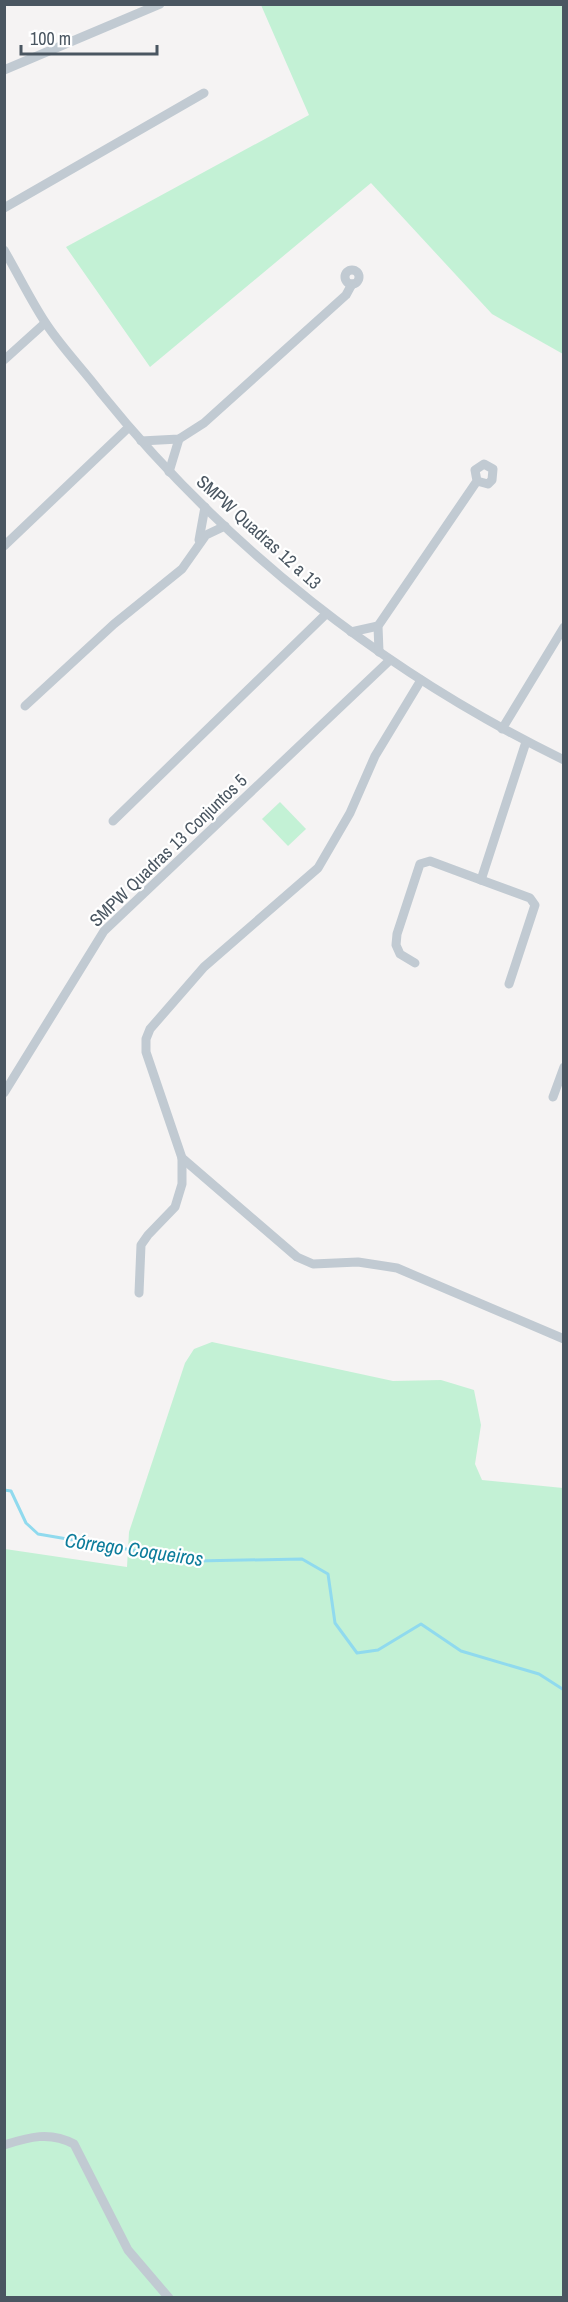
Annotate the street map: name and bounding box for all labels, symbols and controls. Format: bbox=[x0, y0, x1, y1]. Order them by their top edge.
scale bar bbox=[21, 18, 158, 56]
text: 100 m bbox=[30, 26, 71, 51]
street label: SMPW Quadras 12 a 13 bbox=[191, 469, 327, 595]
street label: SMPW Quadras 13 Conjuntos 5 bbox=[84, 768, 252, 932]
water label: Córrego Coqueiros bbox=[63, 1526, 205, 1572]

